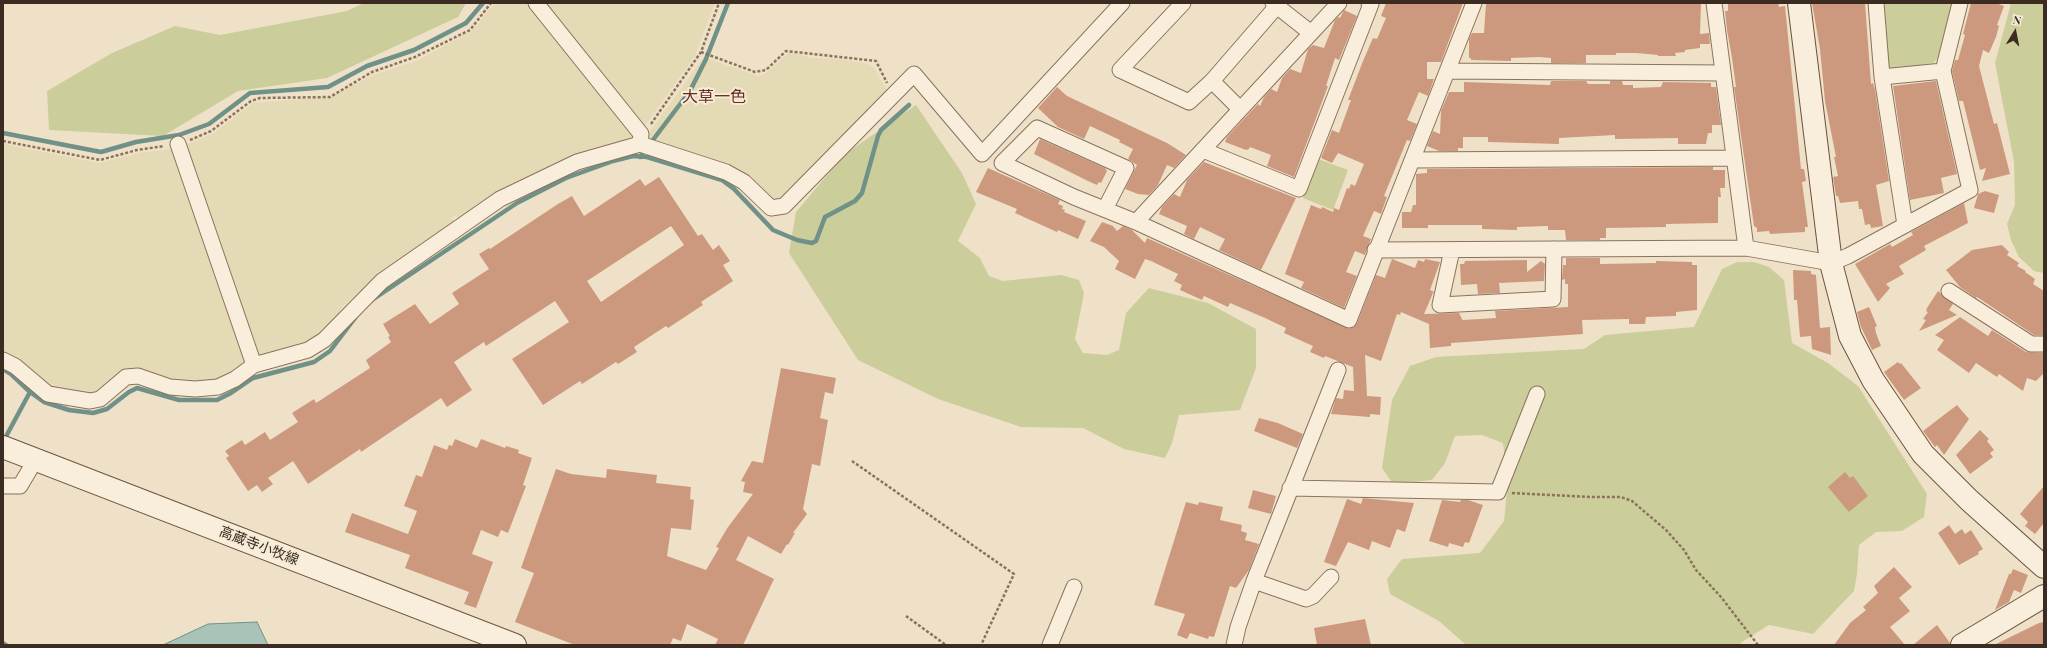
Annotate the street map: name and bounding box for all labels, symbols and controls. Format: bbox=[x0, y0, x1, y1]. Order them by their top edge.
north arrow bbox=[1995, 12, 2035, 52]
text: N bbox=[2012, 12, 2022, 28]
district label: 大草一色 bbox=[682, 87, 746, 107]
street label: 高蔵寺小牧線 bbox=[217, 523, 301, 569]

